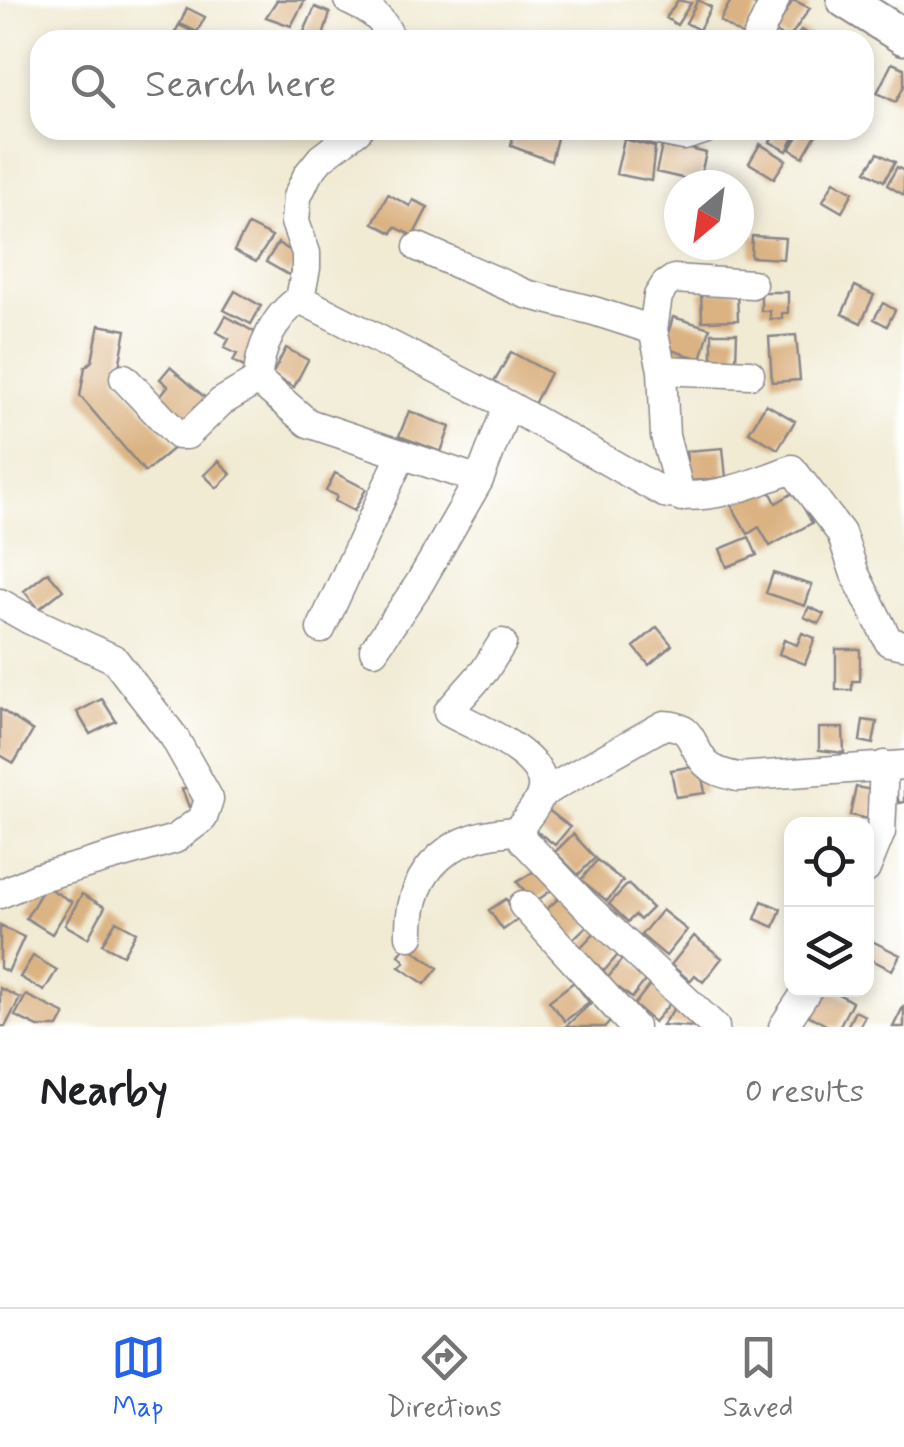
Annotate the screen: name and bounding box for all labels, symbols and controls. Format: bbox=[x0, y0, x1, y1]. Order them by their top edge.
search box bbox=[30, 30, 874, 140]
icon: search bbox=[65, 58, 120, 113]
text: Search here bbox=[145, 61, 336, 110]
north arrow bbox=[664, 170, 754, 260]
map controls bbox=[784, 817, 874, 997]
button: locate bbox=[784, 817, 874, 907]
button: layers bbox=[784, 907, 874, 997]
text: Nearby bbox=[40, 1065, 168, 1120]
text: 0 results bbox=[745, 1071, 864, 1113]
tab: Map bbox=[111, 1330, 166, 1427]
tab: Directions bbox=[387, 1330, 502, 1427]
tab: Saved bbox=[723, 1330, 793, 1427]

